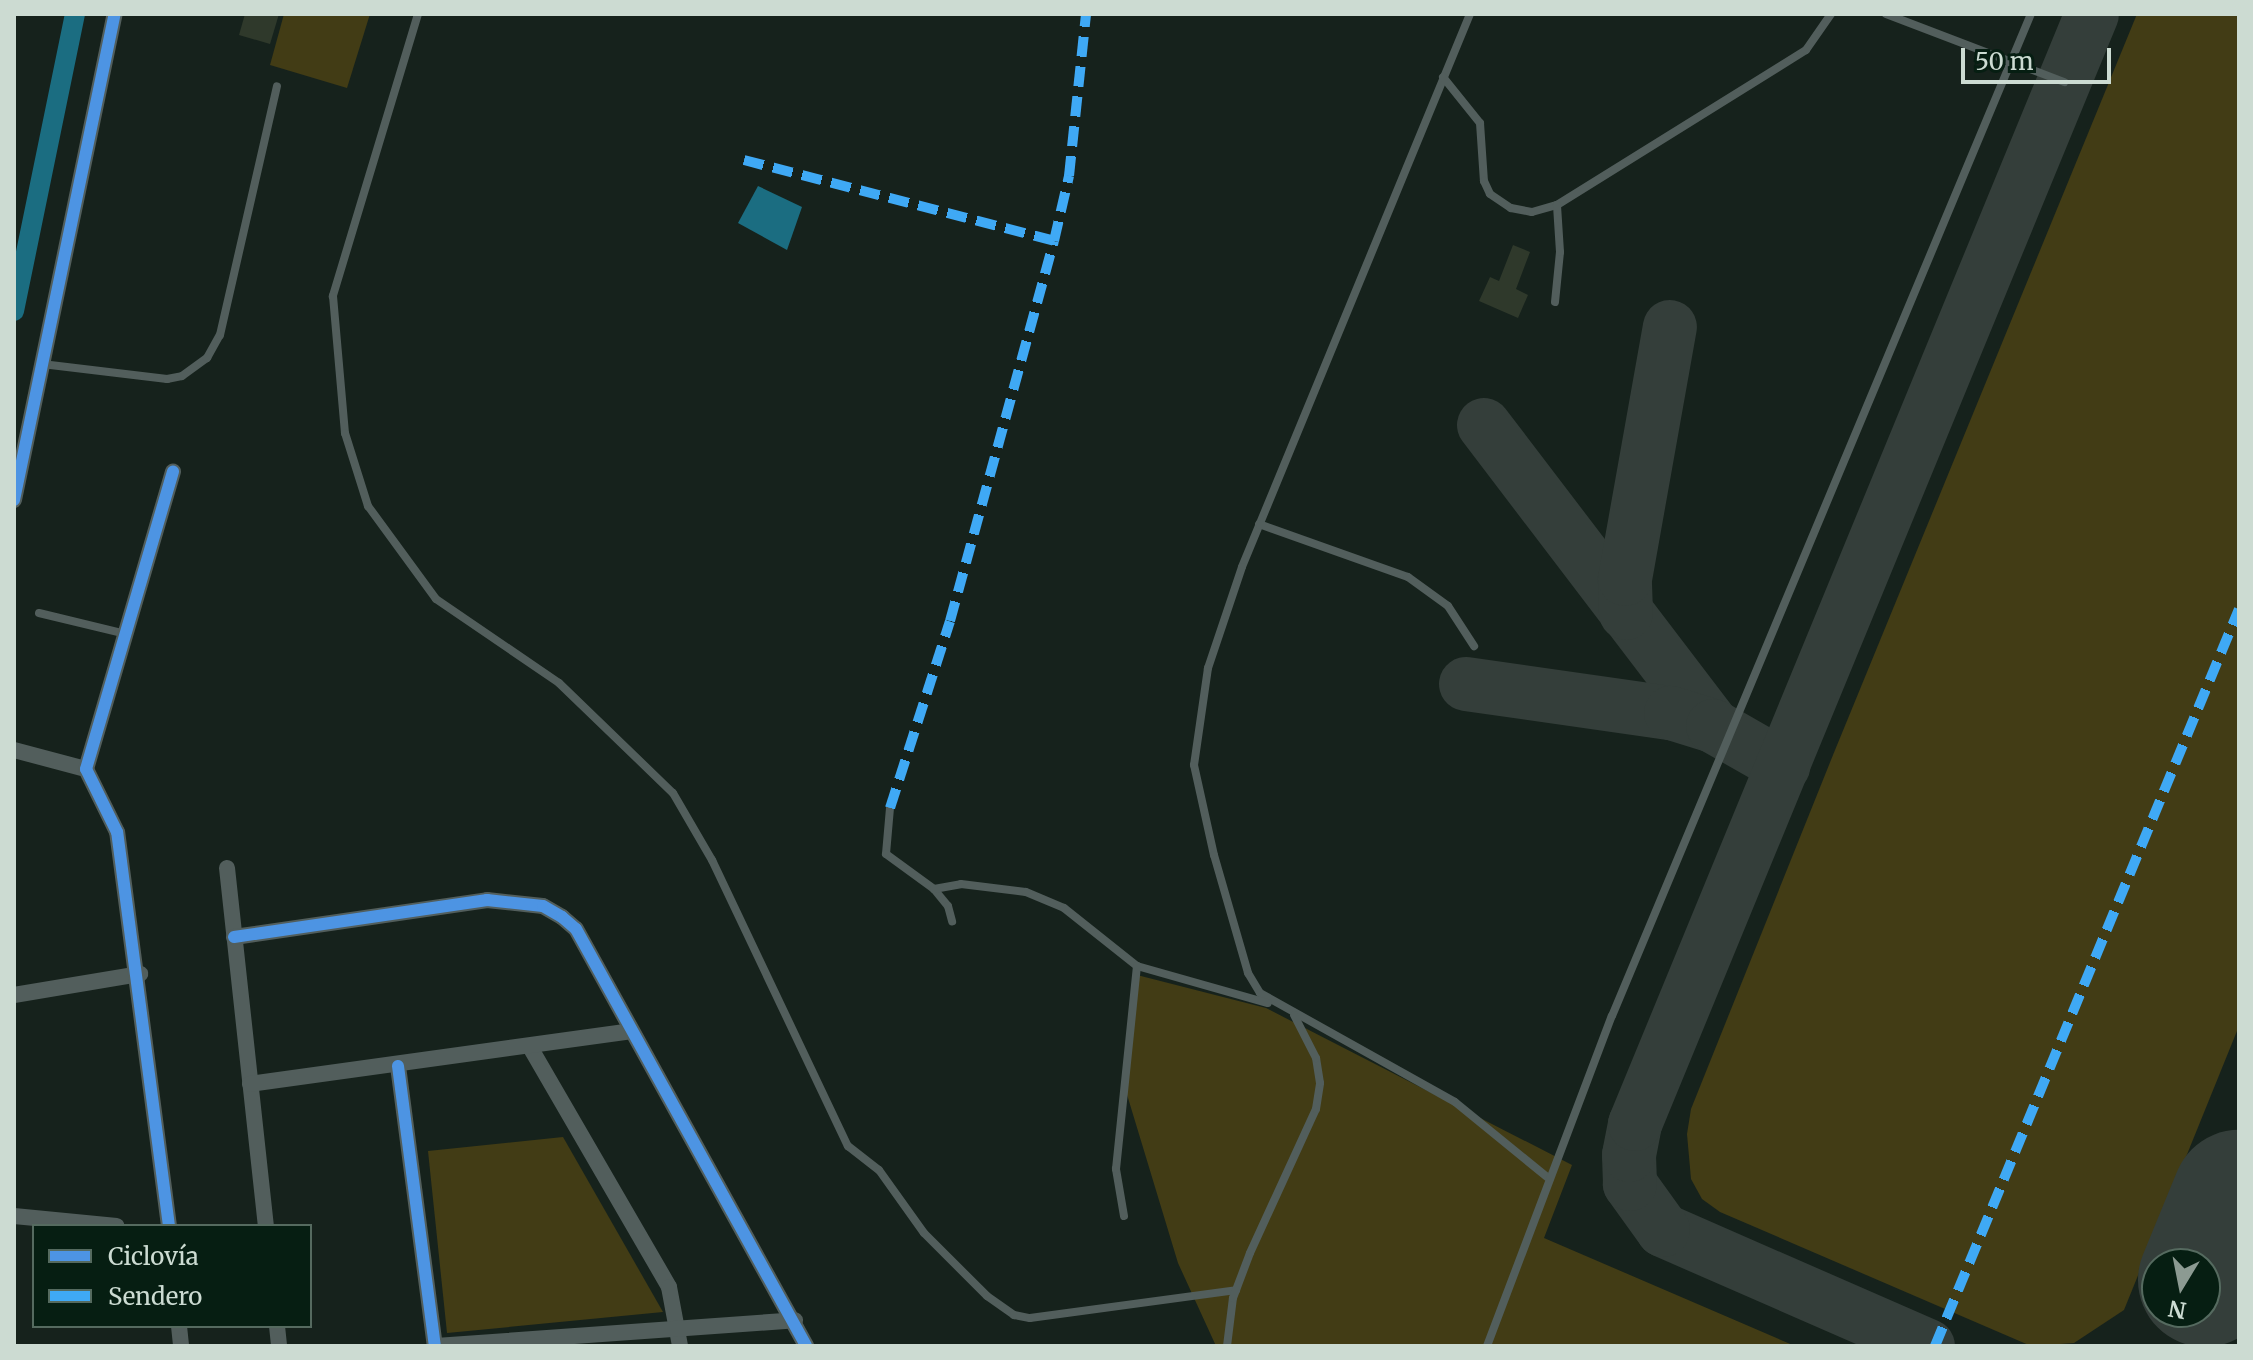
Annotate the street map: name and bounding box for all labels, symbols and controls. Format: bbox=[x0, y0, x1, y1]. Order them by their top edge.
scale bar bbox=[1965, 32, 2115, 82]
text: 50 m bbox=[1975, 46, 2034, 77]
legend bbox=[32, 1224, 312, 1328]
text: Ciclovía bbox=[108, 1241, 199, 1272]
north arrow bbox=[2141, 1248, 2221, 1328]
text: Sendero bbox=[108, 1281, 202, 1312]
text: N bbox=[2166, 1294, 2188, 1325]

